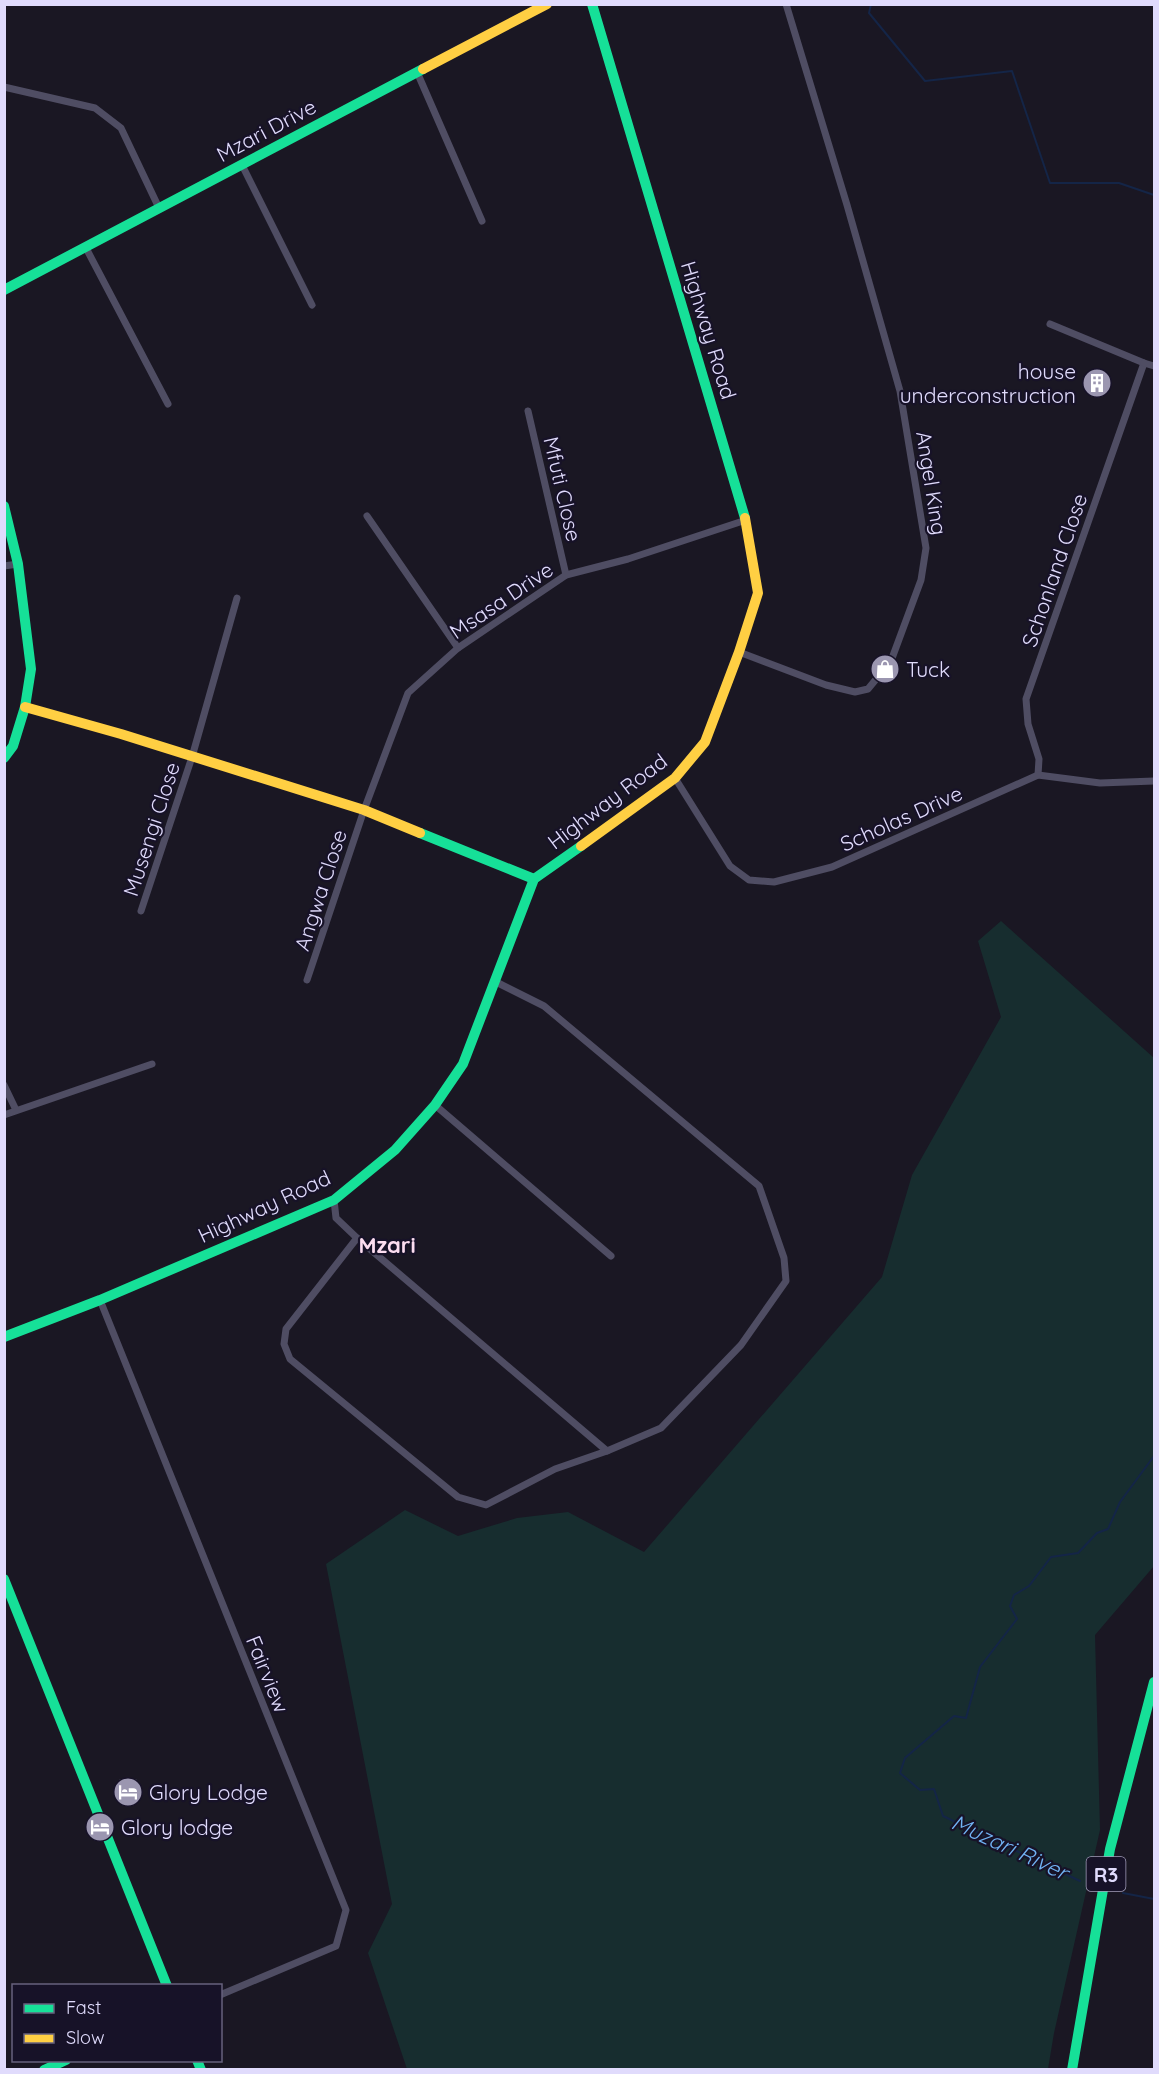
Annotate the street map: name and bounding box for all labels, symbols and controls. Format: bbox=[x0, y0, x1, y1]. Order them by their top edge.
street label: Mzari Drive bbox=[212, 93, 320, 167]
street label: Highway Road bbox=[676, 258, 742, 402]
place label: house underconstruction bbox=[900, 358, 1076, 408]
building icon: house underconstruction bbox=[1081, 367, 1113, 399]
street label: Angel King bbox=[911, 429, 953, 537]
street label: Mfuti Close bbox=[538, 434, 588, 544]
street label: Schonland Close bbox=[1016, 490, 1092, 650]
street label: Msasa Drive bbox=[444, 556, 558, 644]
shop icon: Tuck bbox=[869, 653, 901, 685]
place label: Tuck bbox=[906, 656, 950, 682]
street label: Highway Road bbox=[542, 748, 672, 854]
street label: Musengi Close bbox=[117, 759, 185, 899]
street label: Scholas Drive bbox=[836, 779, 966, 857]
street label: Angwa Close bbox=[288, 826, 352, 954]
street label: Highway Road bbox=[194, 1164, 334, 1248]
district label: Mzari bbox=[358, 1231, 416, 1259]
street label: Fairview bbox=[241, 1632, 295, 1717]
hotel icon: Glory Lodge bbox=[112, 1776, 144, 1808]
place label: Glory Lodge bbox=[149, 1779, 268, 1805]
water label: Muzari River bbox=[947, 1808, 1075, 1887]
hotel icon: Glory lodge bbox=[84, 1811, 116, 1843]
place label: Glory lodge bbox=[121, 1814, 233, 1840]
road number: R3 bbox=[1086, 1857, 1126, 1891]
legend bbox=[12, 1984, 222, 2062]
text: Fast bbox=[66, 1996, 101, 2019]
text: Slow bbox=[66, 2026, 104, 2049]

